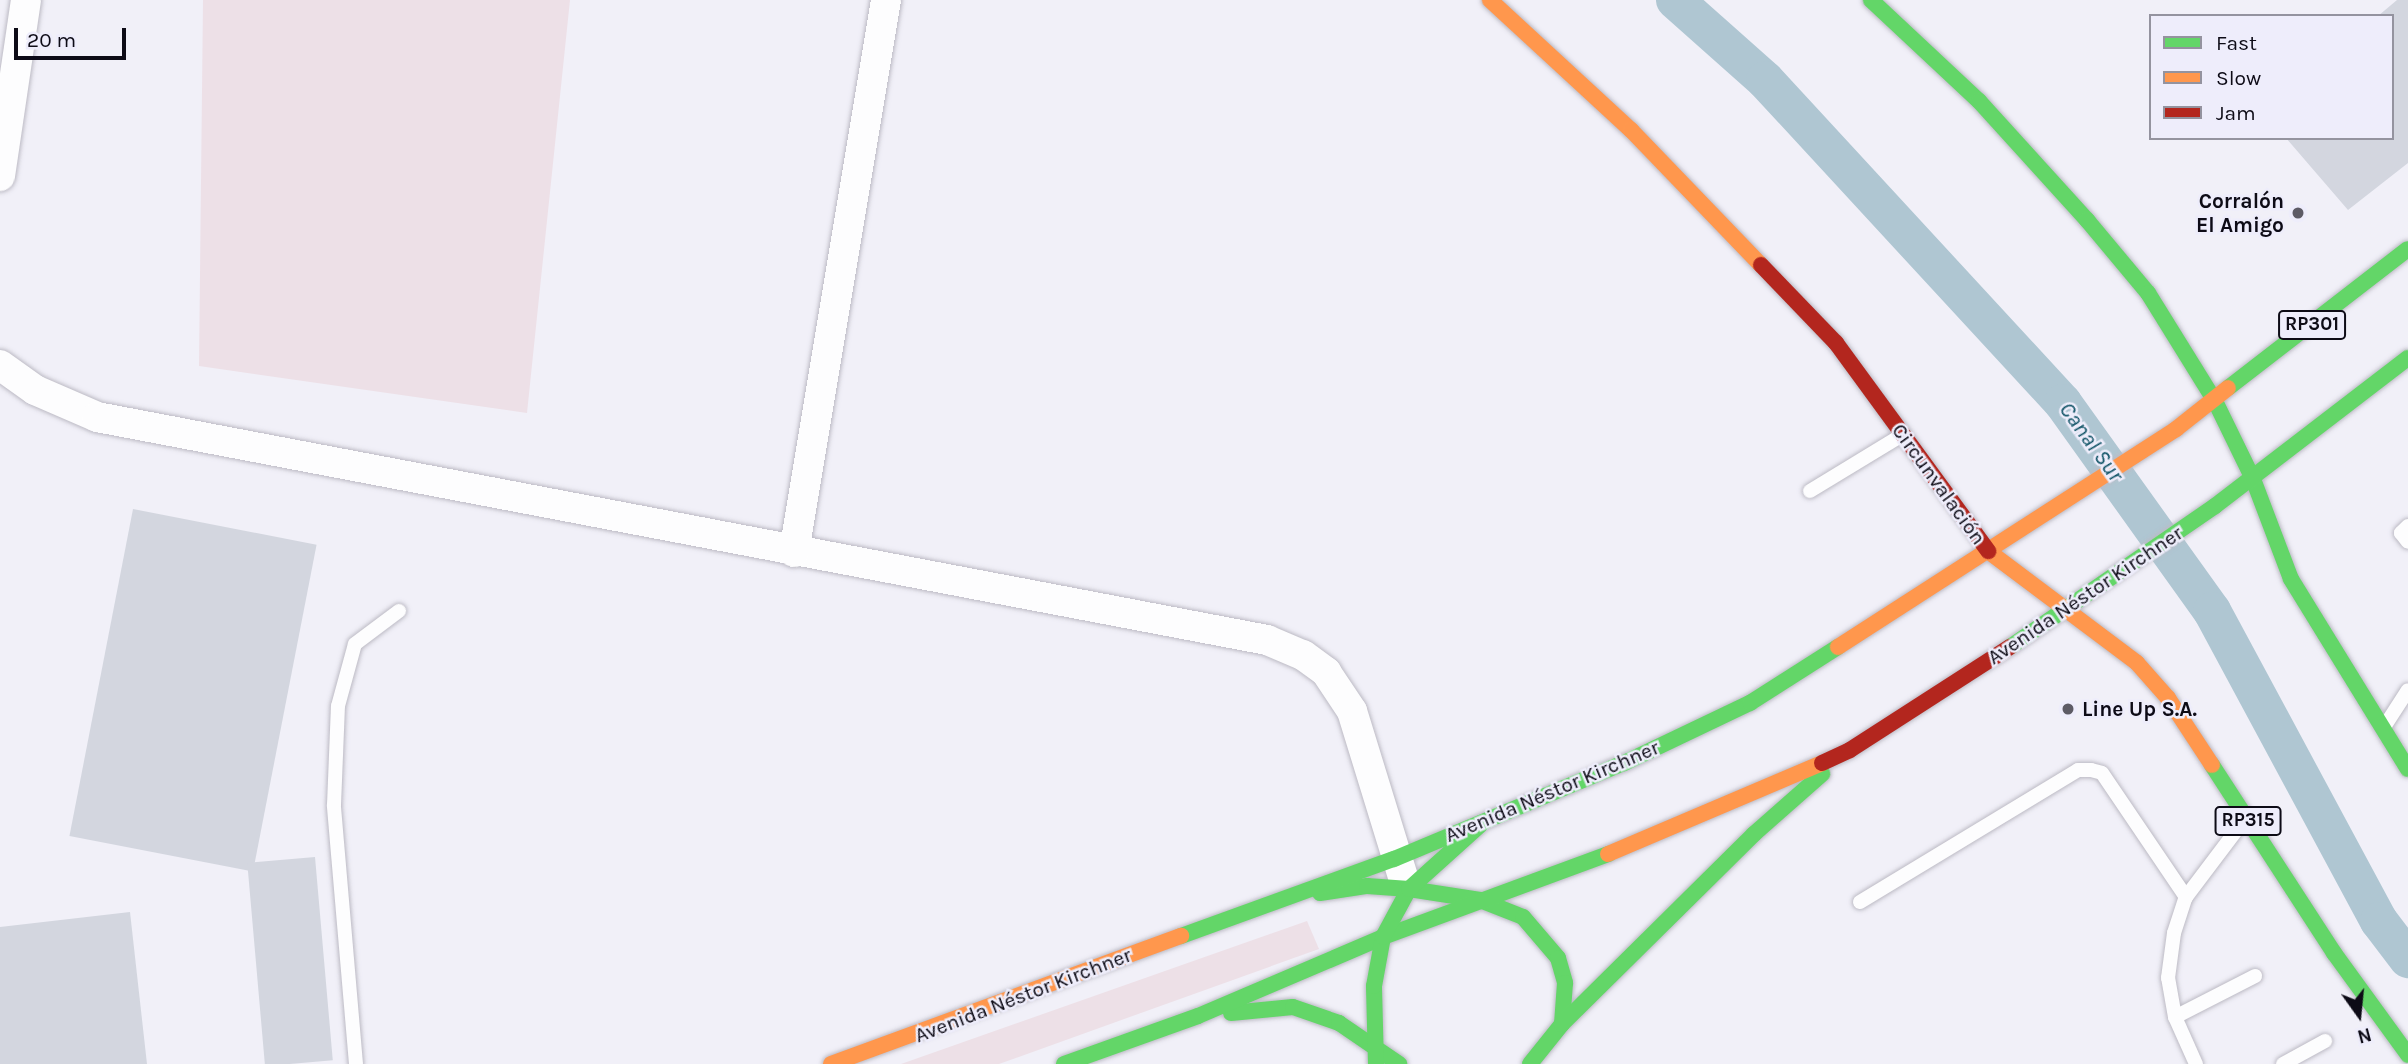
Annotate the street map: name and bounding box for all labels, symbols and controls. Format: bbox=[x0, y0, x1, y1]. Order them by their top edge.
scale bar bbox=[18, 14, 130, 58]
legend bbox=[2149, 14, 2394, 140]
text: 20 m bbox=[27, 28, 76, 52]
text: Fast bbox=[2216, 31, 2257, 55]
text: Slow bbox=[2216, 66, 2261, 90]
text: Jam bbox=[2216, 101, 2256, 125]
place label: Corralón El Amigo bbox=[2196, 188, 2284, 238]
marker: Corralón El Amigo bbox=[2290, 205, 2306, 221]
road number: RP301 bbox=[2277, 310, 2347, 340]
water label: Canal Sur bbox=[2053, 397, 2129, 487]
street label: Circunvalación bbox=[1887, 418, 1991, 550]
street label: Avenida Néstor Kirchner bbox=[1983, 520, 2187, 670]
place label: Line Up S.A. bbox=[2082, 696, 2197, 722]
marker: Line Up S.A. bbox=[2060, 701, 2076, 717]
street label: Avenida Néstor Kirchner bbox=[1441, 734, 1663, 848]
road number: RP315 bbox=[2213, 806, 2283, 836]
street label: Avenida Néstor Kirchner bbox=[911, 942, 1135, 1048]
north arrow bbox=[2324, 980, 2394, 1050]
text: N bbox=[2355, 1023, 2374, 1048]

